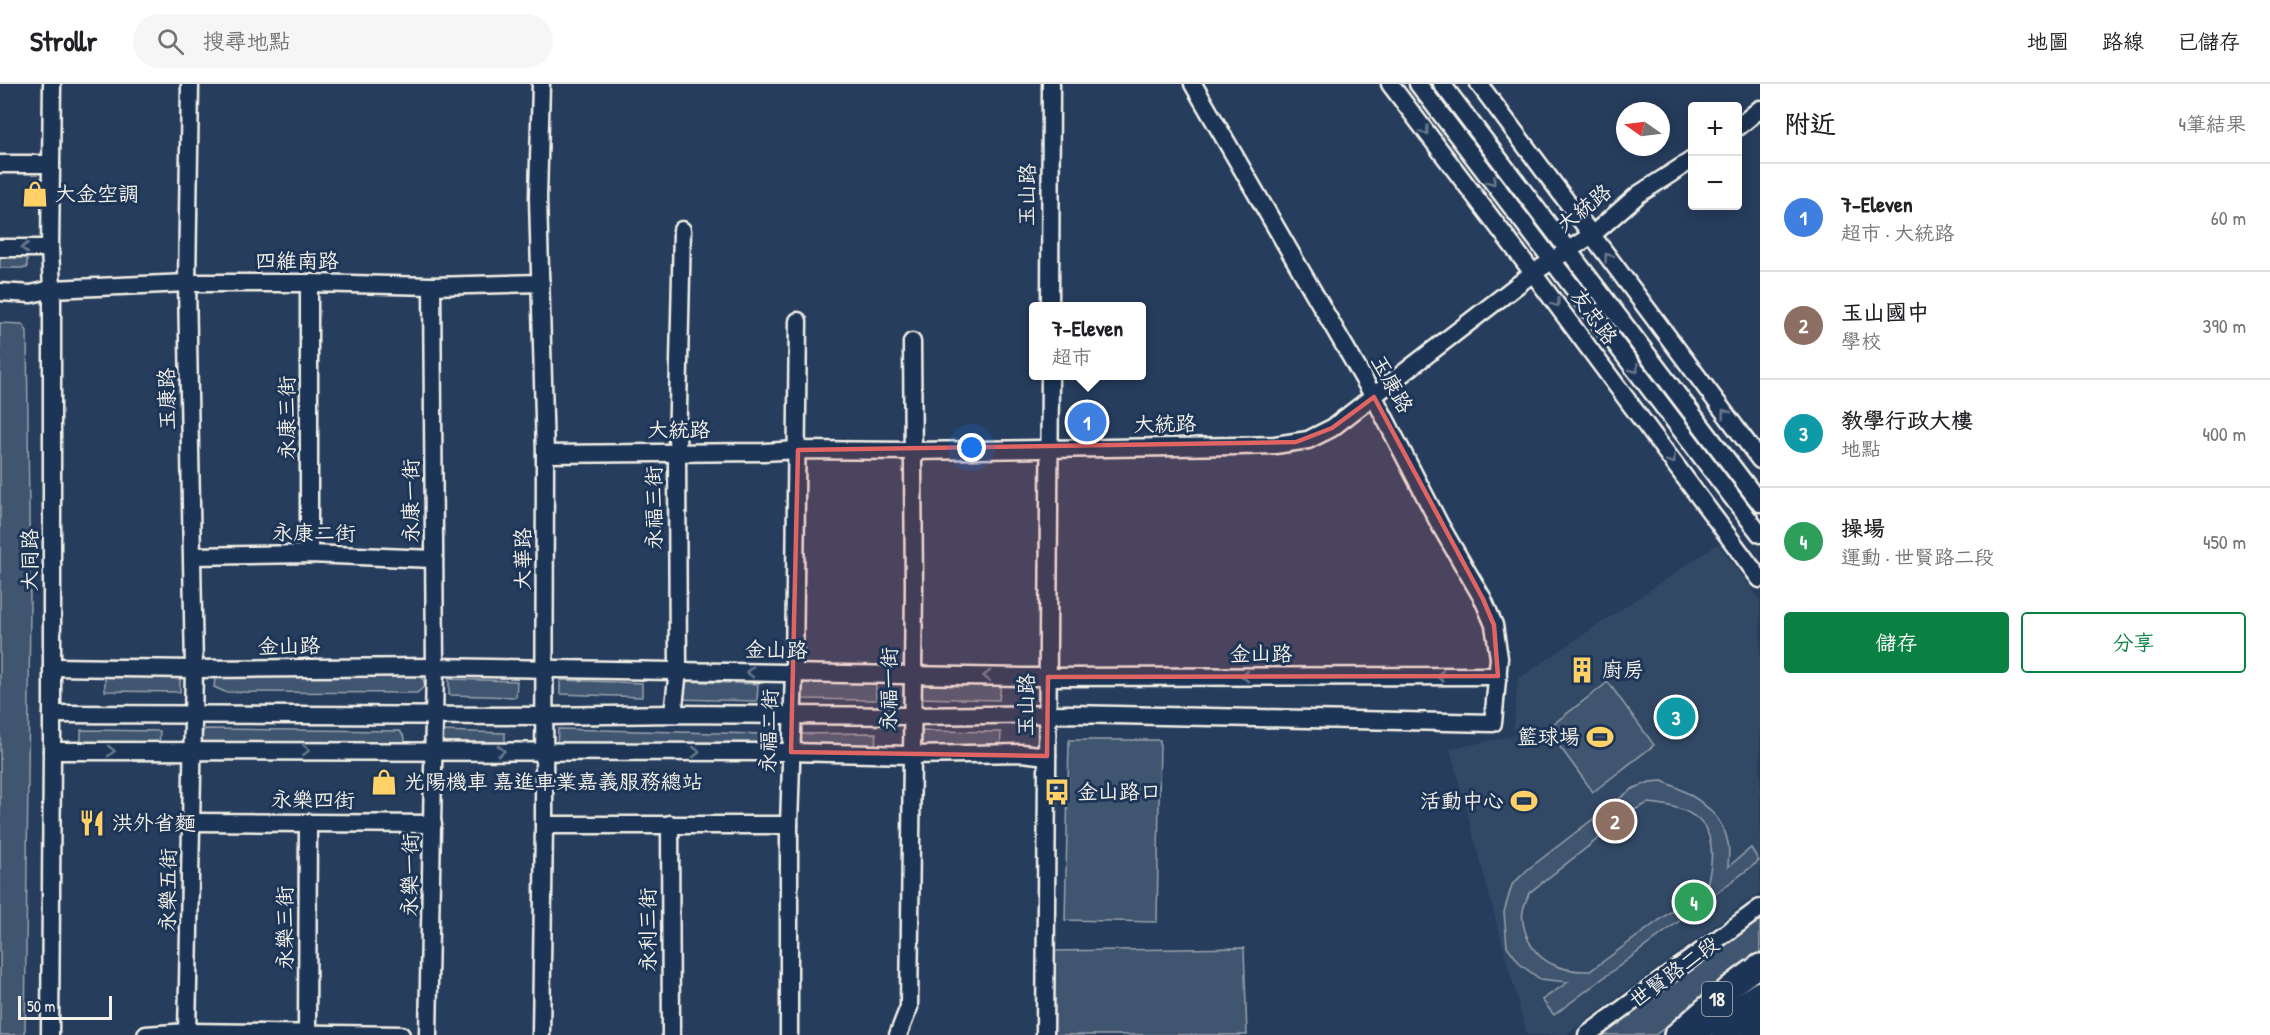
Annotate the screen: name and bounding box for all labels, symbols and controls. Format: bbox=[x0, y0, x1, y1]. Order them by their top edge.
search box bbox=[133, 14, 553, 68]
text: Strollr bbox=[30, 22, 97, 60]
icon: search bbox=[154, 25, 187, 58]
text: 搜尋地點 bbox=[202, 26, 290, 56]
text: 地圖 bbox=[2027, 27, 2069, 56]
text: 路線 bbox=[2102, 27, 2144, 56]
text: 已儲存 bbox=[2177, 27, 2240, 56]
north arrow bbox=[1616, 102, 1670, 156]
map controls bbox=[1688, 102, 1742, 210]
button: + bbox=[1688, 102, 1742, 156]
text: 附近 bbox=[1784, 106, 1836, 141]
text: 4筆結果 bbox=[2179, 110, 2246, 137]
one-way arrow bbox=[1418, 124, 1429, 135]
button: − bbox=[1688, 156, 1742, 210]
street label: 玉山路 bbox=[1011, 163, 1042, 227]
one-way arrow bbox=[1485, 174, 1496, 185]
street label: 大統路 bbox=[1550, 177, 1617, 238]
shop icon: 大金空調 bbox=[20, 179, 50, 209]
place label: 大金空調 bbox=[55, 179, 139, 208]
text: 7-Eleven bbox=[1841, 189, 1913, 219]
text: 1 bbox=[1800, 204, 1807, 231]
text: 60 m bbox=[2211, 204, 2246, 231]
text: 超市 · 大統路 bbox=[1841, 219, 1954, 246]
one-way arrow bbox=[20, 242, 29, 254]
street label: 四維南路 bbox=[255, 246, 339, 275]
one-way arrow bbox=[1604, 252, 1615, 263]
street label: 友忠路 bbox=[1564, 283, 1625, 351]
one-way arrow bbox=[1548, 296, 1559, 307]
text: 玉山國中 bbox=[1841, 297, 1929, 327]
popup bbox=[1029, 302, 1146, 380]
text: 2 bbox=[1799, 312, 1808, 339]
text: 390 m bbox=[2203, 312, 2246, 339]
text: 7-Eleven bbox=[1052, 313, 1123, 343]
text: 學校 bbox=[1841, 327, 1881, 354]
text: 超市 bbox=[1052, 343, 1092, 370]
street label: 玉康路 bbox=[1364, 349, 1420, 418]
one-way arrow bbox=[1628, 363, 1639, 374]
street label: 玉康路 bbox=[151, 367, 182, 431]
street label: 永康三街 bbox=[272, 376, 301, 460]
pin: 1 bbox=[1068, 400, 1106, 444]
text: 教學行政大樓 bbox=[1841, 405, 1973, 435]
street label: 大統路 bbox=[1133, 408, 1197, 439]
one-way arrow bbox=[1721, 408, 1732, 419]
street label: 大統路 bbox=[648, 415, 711, 444]
text: 3 bbox=[1799, 420, 1808, 447]
text: 400 m bbox=[2202, 420, 2246, 447]
your location bbox=[957, 433, 986, 462]
text: 地點 bbox=[1841, 435, 1881, 462]
one-way arrow bbox=[1664, 453, 1675, 464]
street label: 永康一街 bbox=[396, 459, 425, 543]
street label: 永福三街 bbox=[639, 466, 668, 550]
text: 操場 bbox=[1841, 513, 1885, 543]
street label: 永康二街 bbox=[272, 517, 356, 548]
street label: 大華路 bbox=[508, 528, 537, 591]
text: 4 bbox=[1800, 528, 1807, 555]
text: 450 m bbox=[2203, 528, 2246, 555]
street label: 大同路 bbox=[15, 529, 44, 592]
text: 運動 · 世賢路二段 bbox=[1841, 543, 1994, 570]
button: 儲存 bbox=[1784, 612, 2009, 673]
button: 分享 bbox=[2021, 612, 2246, 673]
street label: 金山路 bbox=[257, 630, 321, 661]
street label: 金山路 bbox=[744, 634, 808, 665]
street label: 金山路 bbox=[1230, 639, 1293, 668]
street label: 永福一街 bbox=[873, 647, 904, 731]
building icon: 廚房 bbox=[1567, 655, 1597, 685]
place label: 廚房 bbox=[1602, 655, 1644, 684]
one-way arrow bbox=[745, 666, 754, 678]
one-way arrow bbox=[982, 670, 991, 682]
one-way arrow bbox=[1240, 670, 1249, 682]
one-way arrow bbox=[1435, 670, 1444, 682]
street label: 玉山路 bbox=[1010, 673, 1041, 737]
street label: 永福二街 bbox=[753, 689, 784, 773]
pin: 3 bbox=[1656, 694, 1696, 740]
place label: 籃球場 bbox=[1517, 722, 1580, 751]
sports icon: 籃球場 bbox=[1585, 722, 1615, 752]
one-way arrow bbox=[301, 744, 310, 756]
one-way arrow bbox=[106, 745, 115, 757]
one-way arrow bbox=[496, 745, 505, 757]
one-way arrow bbox=[691, 746, 700, 758]
shop icon: 光陽機車 嘉進車業嘉義服務總站 bbox=[369, 767, 399, 797]
place label: 光陽機車 嘉進車業嘉義服務總站 bbox=[404, 767, 703, 796]
bus stop icon: 金山路口 bbox=[1042, 777, 1072, 807]
place label: 金山路口 bbox=[1077, 777, 1161, 806]
street label: 永樂四街 bbox=[271, 784, 355, 815]
place label: 活動中心 bbox=[1420, 786, 1504, 815]
sports icon: 活動中心 bbox=[1509, 786, 1539, 816]
pin: 2 bbox=[1596, 798, 1634, 844]
restaurant icon: 洪外省麵 bbox=[77, 808, 107, 838]
place label: 洪外省麵 bbox=[112, 808, 196, 837]
street label: 永樂一街 bbox=[394, 833, 425, 917]
street label: 永樂五街 bbox=[152, 848, 183, 932]
pin: 4 bbox=[1674, 880, 1714, 924]
street label: 永樂三街 bbox=[270, 886, 299, 970]
street label: 永利三街 bbox=[633, 888, 662, 972]
street label: 世賢路二段 bbox=[1623, 929, 1725, 1014]
road number: 18 bbox=[1702, 982, 1732, 1016]
scale bar bbox=[18, 993, 112, 1020]
text: 50 m bbox=[27, 995, 56, 1017]

